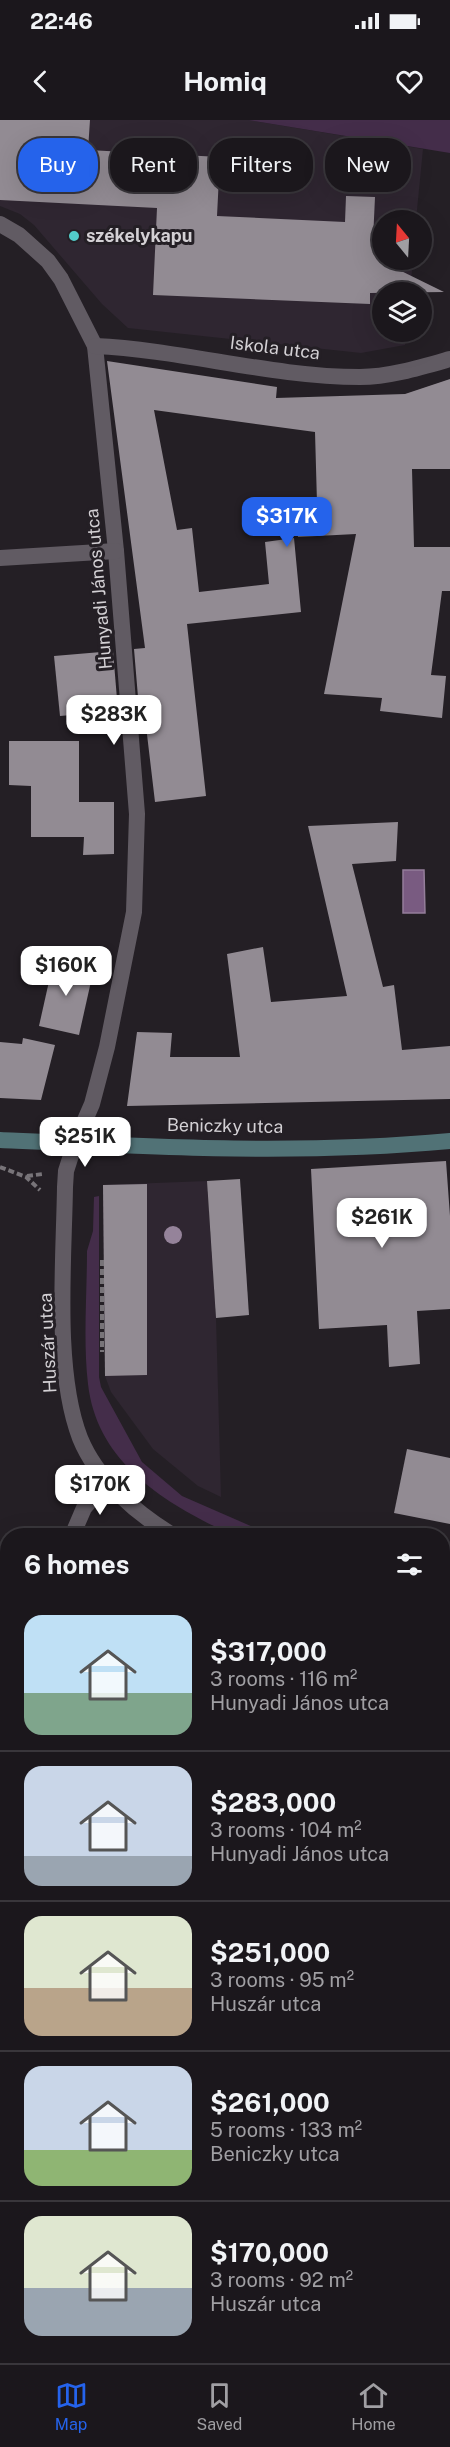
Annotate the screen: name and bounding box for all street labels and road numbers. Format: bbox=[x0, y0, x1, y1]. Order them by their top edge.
street label: Iskola utca bbox=[229, 332, 321, 363]
street label: Hunyadi János utca bbox=[81, 508, 116, 670]
street label: Beniczky utca bbox=[167, 1114, 283, 1137]
street label: Huszár utca bbox=[34, 1292, 61, 1394]

